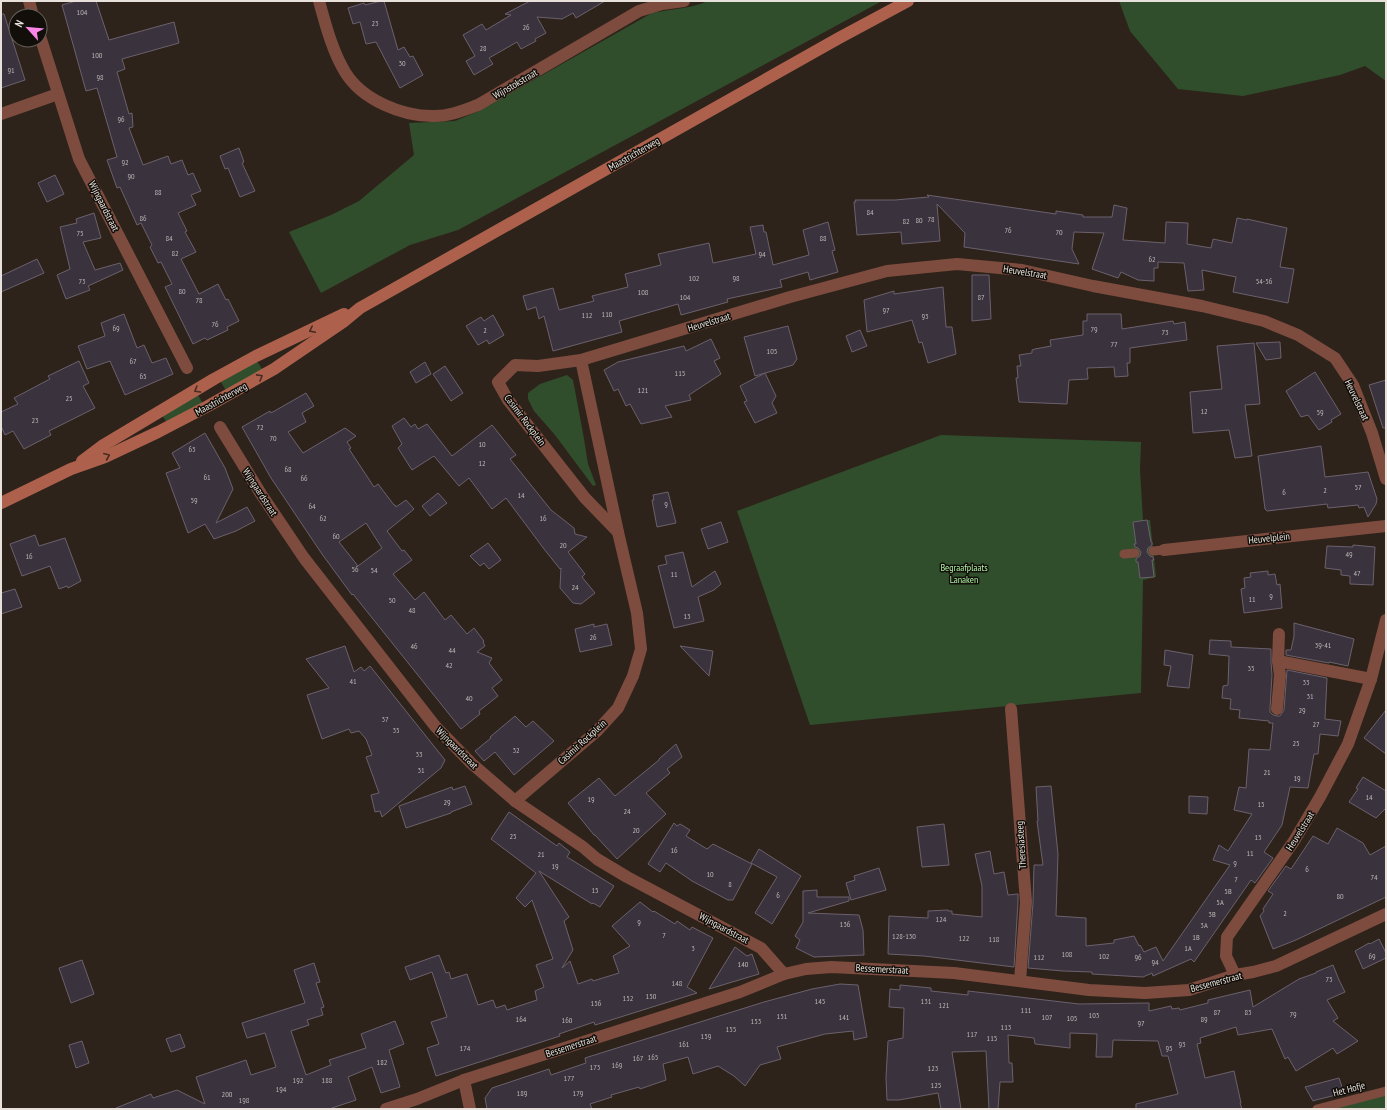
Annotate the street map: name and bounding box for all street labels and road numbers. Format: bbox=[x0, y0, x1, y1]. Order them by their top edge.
street label: Wijnstokstraat bbox=[490, 66, 540, 102]
street label: Maastrichterweg bbox=[606, 134, 662, 174]
street label: Wijngaardstraat bbox=[86, 179, 122, 233]
street label: Heuvelstraat bbox=[1002, 262, 1048, 282]
street label: Heuvelstraat bbox=[686, 309, 732, 335]
street label: Heuvelstraat bbox=[1342, 377, 1372, 423]
street label: Maastrichterweg bbox=[193, 379, 249, 419]
street label: Casimir Rockplein bbox=[501, 392, 549, 448]
street label: Wijngaardstraat bbox=[240, 466, 280, 519]
street label: Heuvelplein bbox=[1248, 529, 1290, 547]
street label: Casimir Rockplein bbox=[555, 717, 609, 767]
street label: Wijngaardstraat bbox=[433, 724, 481, 772]
street label: Heuvelstraat bbox=[1283, 809, 1317, 853]
street label: Theresiasteeg bbox=[1013, 821, 1029, 869]
street label: Wijngaardstraat bbox=[697, 909, 751, 947]
street label: Bessemerstraat bbox=[855, 961, 909, 977]
street label: Bessemerstraat bbox=[1189, 969, 1243, 995]
street label: Bessemerstraat bbox=[544, 1032, 598, 1060]
street label: Het Hofje bbox=[1331, 1078, 1367, 1100]

